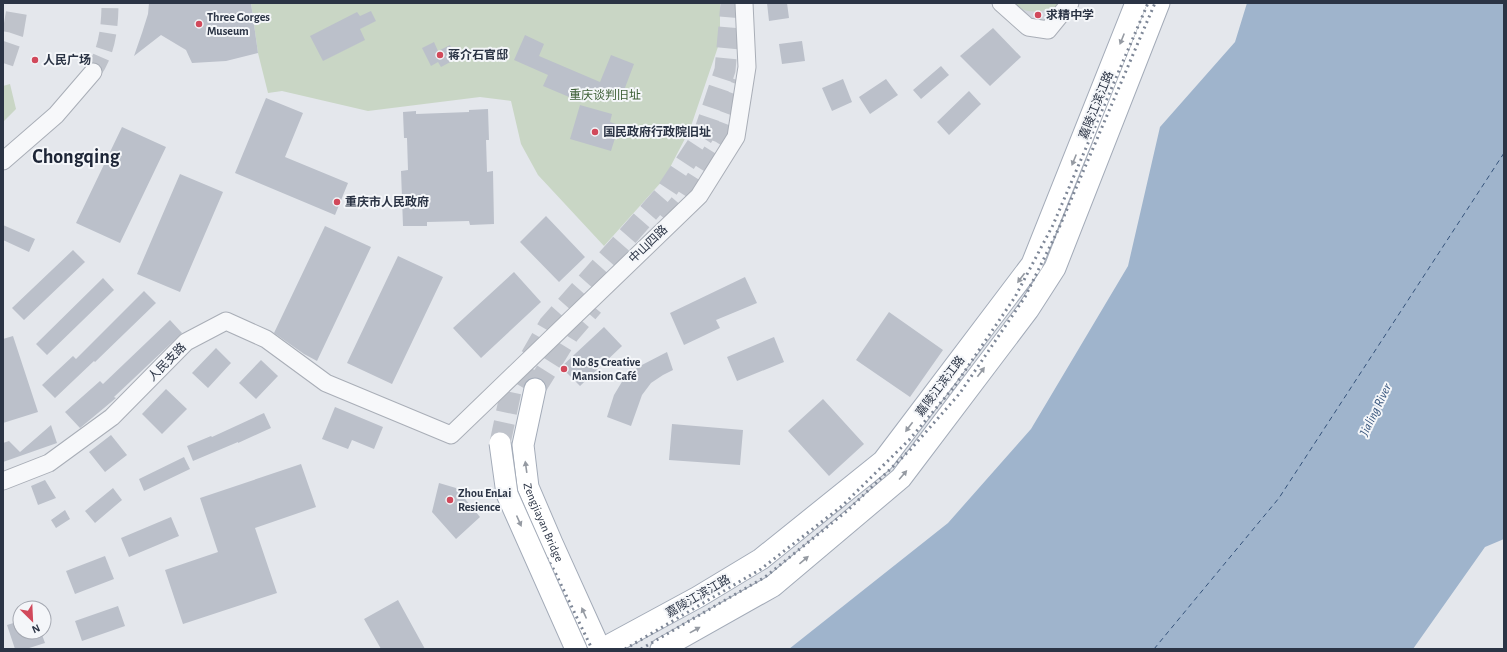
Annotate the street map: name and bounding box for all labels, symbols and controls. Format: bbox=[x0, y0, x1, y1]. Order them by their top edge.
place label: 求精中学 bbox=[1046, 8, 1094, 21]
marker: 求精中学 bbox=[1033, 10, 1043, 20]
place label: Three Gorges Museum bbox=[207, 11, 270, 37]
marker: Three Gorges Museum bbox=[194, 19, 204, 29]
one-way arrow bbox=[1118, 34, 1124, 46]
place label: 蒋介石官邸 bbox=[448, 48, 508, 61]
marker: 蒋介石官邸 bbox=[435, 50, 445, 60]
place label: 人民广场 bbox=[43, 53, 91, 66]
marker: 人民广场 bbox=[30, 55, 40, 65]
street label: 嘉陵江滨江路 bbox=[1076, 69, 1115, 141]
park label: 重庆谈判旧址 bbox=[569, 88, 641, 101]
place label: 国民政府行政院旧址 bbox=[603, 125, 711, 138]
marker: 国民政府行政院旧址 bbox=[590, 127, 600, 137]
district label: Chongqing bbox=[32, 147, 121, 167]
one-way arrow bbox=[1070, 154, 1076, 166]
place label: 重庆市人民政府 bbox=[345, 195, 429, 208]
marker: 重庆市人民政府 bbox=[332, 197, 342, 207]
street label: 中山四路 bbox=[626, 222, 669, 265]
one-way arrow bbox=[1017, 273, 1026, 284]
street label: 人民支路 bbox=[145, 340, 188, 383]
street label: 嘉陵江滨江路 bbox=[913, 353, 966, 418]
place label: No 85 Creative Mansion Café bbox=[572, 356, 641, 382]
marker: No 85 Creative Mansion Café bbox=[559, 364, 569, 374]
one-way arrow bbox=[977, 366, 985, 377]
water label: Jialing River bbox=[1357, 381, 1394, 439]
one-way arrow bbox=[905, 421, 913, 432]
one-way arrow bbox=[523, 461, 529, 473]
one-way arrow bbox=[898, 470, 907, 480]
street label: Zengjiayan Bridge bbox=[522, 482, 566, 564]
place label: Zhou EnLai Resience bbox=[458, 487, 511, 513]
marker: Zhou EnLai Resience bbox=[445, 495, 455, 505]
one-way arrow bbox=[516, 515, 522, 527]
one-way arrow bbox=[799, 555, 810, 564]
street label: 嘉陵江滨江路 bbox=[663, 572, 732, 619]
north arrow bbox=[12, 600, 52, 640]
one-way arrow bbox=[581, 608, 587, 619]
text: N bbox=[30, 622, 42, 635]
one-way arrow bbox=[690, 627, 701, 634]

